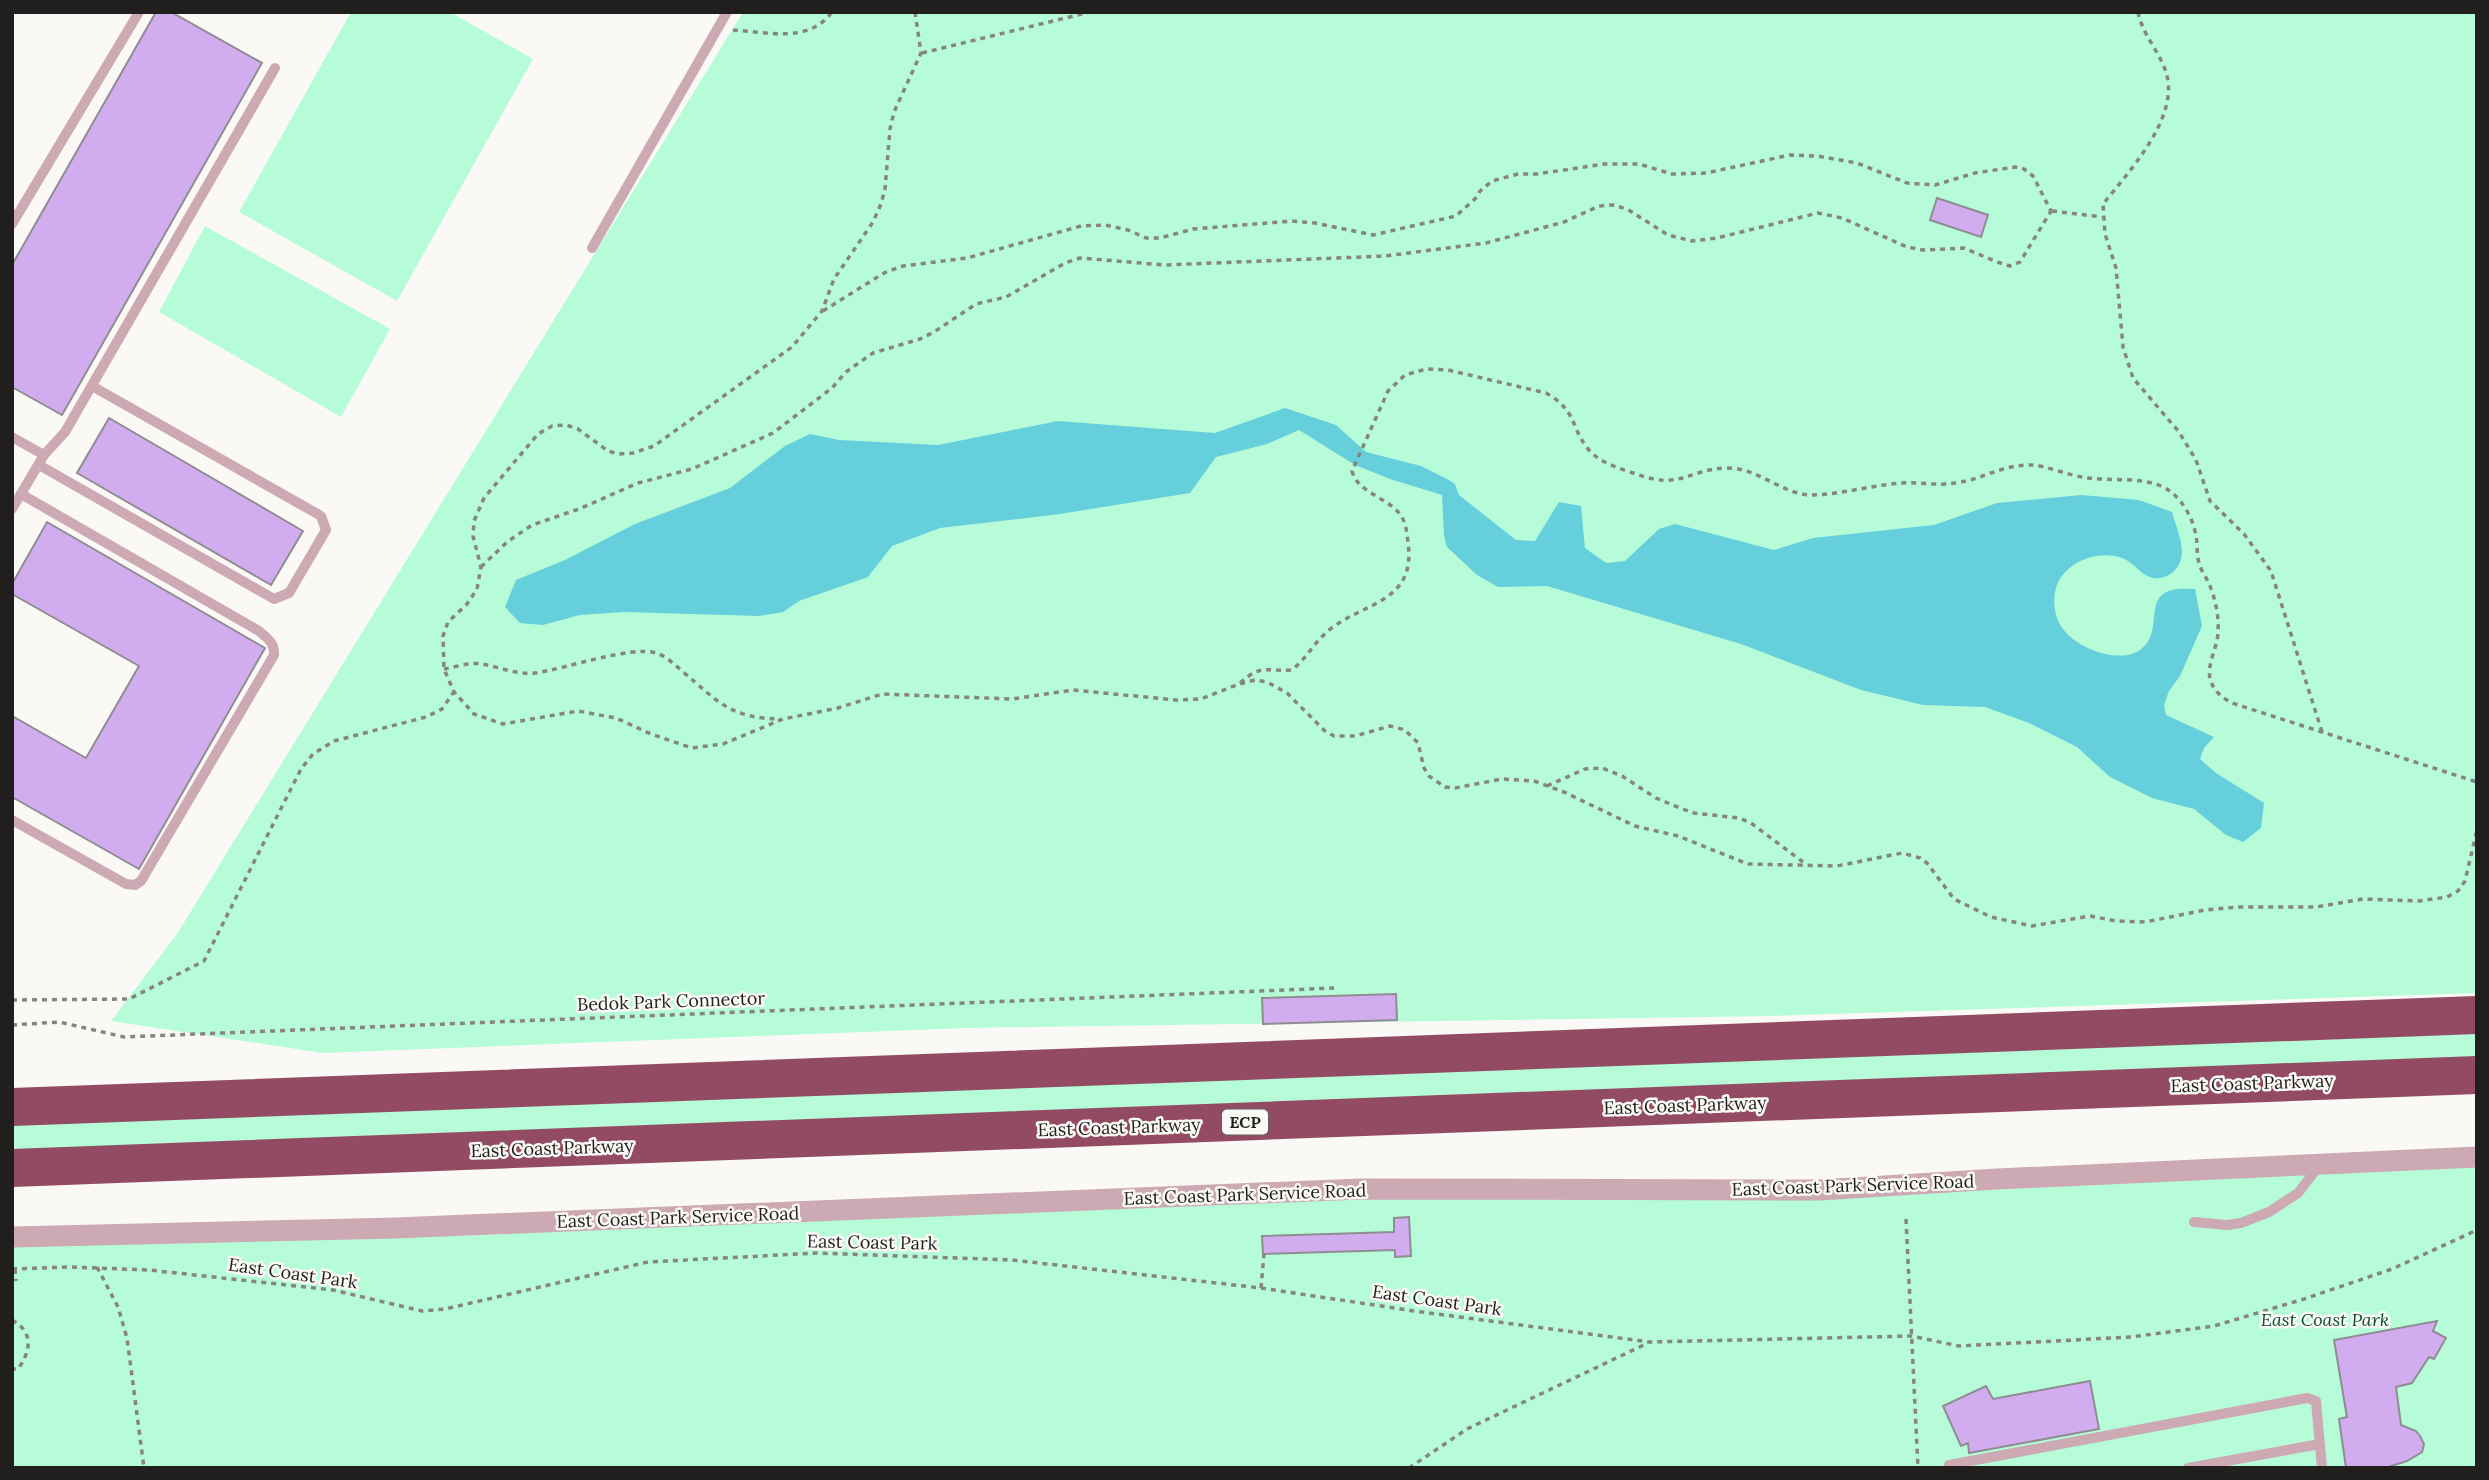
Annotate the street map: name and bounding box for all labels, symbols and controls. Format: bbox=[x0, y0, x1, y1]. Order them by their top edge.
street label: Bedok Park Connector bbox=[577, 986, 766, 1016]
street label: East Coast Parkway bbox=[2170, 1069, 2334, 1097]
street label: East Coast Parkway bbox=[1603, 1091, 1767, 1119]
road number: ECP bbox=[1222, 1110, 1268, 1134]
street label: East Coast Parkway bbox=[1037, 1113, 1201, 1141]
street label: East Coast Parkway bbox=[470, 1134, 634, 1162]
street label: East Coast Park Service Road bbox=[1731, 1169, 1975, 1201]
street label: East Coast Park Service Road bbox=[1123, 1178, 1367, 1210]
street label: East Coast Park Service Road bbox=[556, 1201, 800, 1233]
street label: East Coast Park bbox=[807, 1229, 938, 1255]
street label: East Coast Park bbox=[227, 1253, 359, 1294]
street label: East Coast Park bbox=[1371, 1280, 1503, 1321]
park label: East Coast Park bbox=[2261, 1308, 2389, 1331]

